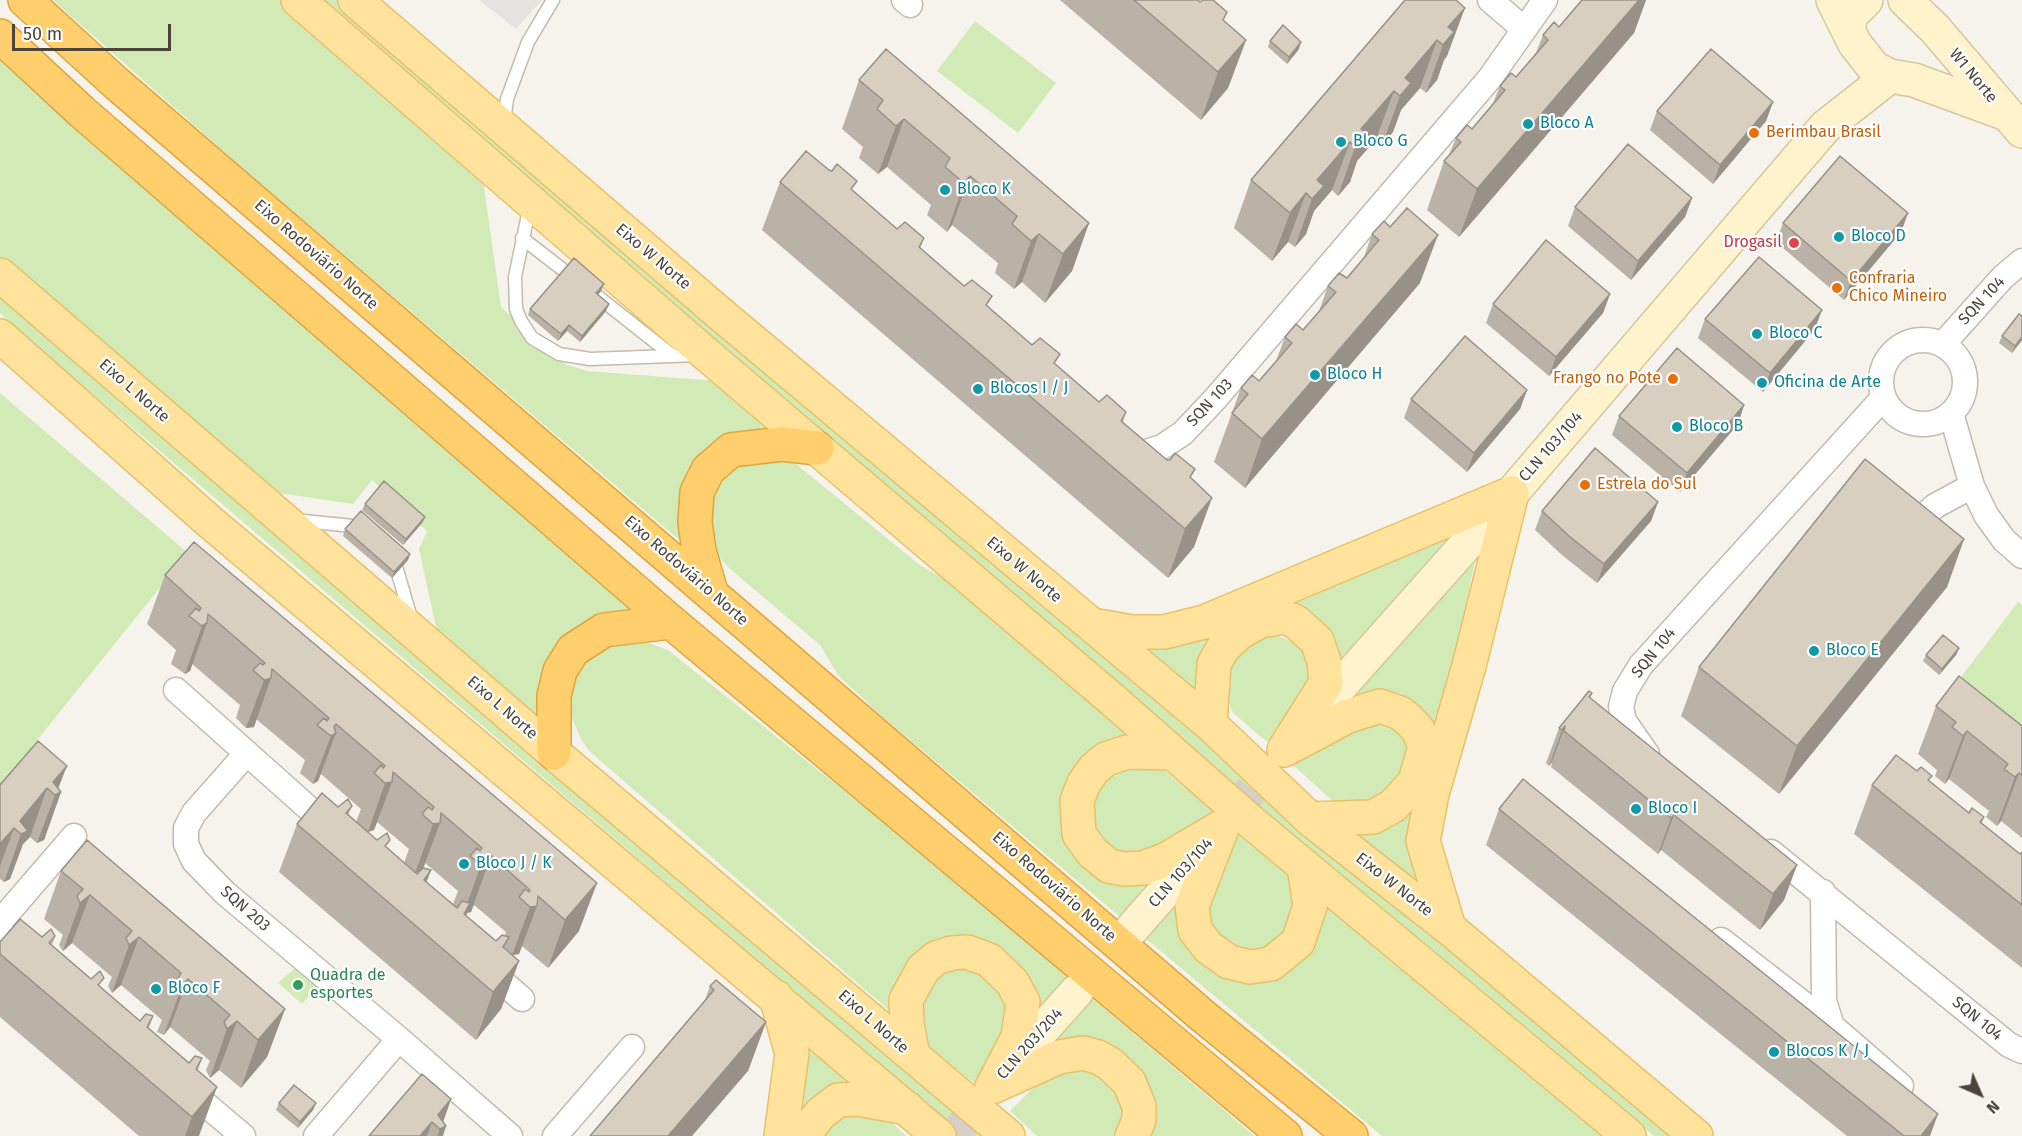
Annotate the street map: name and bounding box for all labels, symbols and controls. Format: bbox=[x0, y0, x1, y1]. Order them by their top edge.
scale bar bbox=[15, 12, 174, 50]
text: 50 m bbox=[23, 23, 62, 45]
street label: W1 Norte bbox=[1945, 45, 2001, 107]
place label: Bloco A bbox=[1540, 114, 1594, 134]
marker: Bloco A bbox=[1521, 117, 1535, 131]
place label: Berimbau Brasil bbox=[1766, 123, 1881, 143]
marker: Berimbau Brasil bbox=[1747, 126, 1761, 140]
place label: Bloco G bbox=[1353, 132, 1408, 152]
marker: Bloco G bbox=[1334, 135, 1348, 149]
place label: Bloco K bbox=[957, 180, 1011, 200]
marker: Bloco K bbox=[938, 183, 952, 197]
street label: Eixo Rodoviário Norte bbox=[250, 196, 382, 314]
street label: Eixo W Norte bbox=[611, 220, 695, 294]
place label: Bloco D bbox=[1851, 227, 1906, 247]
marker: Bloco D bbox=[1832, 230, 1846, 244]
place label: Drogasil bbox=[1723, 233, 1782, 253]
marker: Drogasil bbox=[1787, 236, 1801, 250]
place label: Confraria Chico Mineiro bbox=[1849, 269, 1947, 307]
street label: SQN 104 bbox=[1955, 273, 2009, 329]
marker: Confraria Chico Mineiro bbox=[1830, 281, 1844, 295]
place label: Bloco C bbox=[1769, 324, 1823, 344]
marker: Bloco C bbox=[1750, 327, 1764, 341]
street label: Eixo L Norte bbox=[95, 355, 173, 427]
place label: Bloco H bbox=[1327, 365, 1382, 385]
marker: Bloco H bbox=[1308, 368, 1322, 382]
place label: Frango no Pote bbox=[1553, 369, 1661, 389]
marker: Frango no Pote bbox=[1666, 372, 1680, 386]
place label: Oficina de Arte bbox=[1774, 373, 1881, 393]
street label: SQN 103 bbox=[1183, 375, 1237, 431]
marker: Oficina de Arte bbox=[1755, 376, 1769, 390]
place label: Blocos I / J bbox=[990, 379, 1068, 399]
marker: Blocos I / J bbox=[971, 382, 985, 396]
street label: CLN 103/104 bbox=[1515, 408, 1587, 486]
place label: Bloco B bbox=[1689, 417, 1743, 437]
marker: Bloco B bbox=[1670, 420, 1684, 434]
place label: Estrela do Sul bbox=[1597, 475, 1697, 495]
marker: Estrela do Sul bbox=[1578, 478, 1592, 492]
street label: Eixo Rodoviário Norte bbox=[620, 512, 752, 630]
street label: Eixo W Norte bbox=[982, 533, 1066, 607]
street label: SQN 104 bbox=[1628, 624, 1680, 682]
place label: Bloco E bbox=[1826, 641, 1879, 661]
marker: Bloco E bbox=[1807, 644, 1821, 658]
street label: Eixo L Norte bbox=[463, 672, 541, 744]
place label: Bloco I bbox=[1648, 799, 1697, 819]
marker: Bloco I bbox=[1629, 802, 1643, 816]
street label: Eixo Rodoviário Norte bbox=[988, 828, 1120, 946]
street label: CLN 103/104 bbox=[1145, 834, 1217, 912]
street label: Eixo W Norte bbox=[1352, 849, 1436, 921]
place label: Bloco J / K bbox=[476, 854, 552, 874]
marker: Bloco J / K bbox=[457, 857, 471, 871]
street label: SQN 203 bbox=[216, 882, 274, 936]
place label: Quadra de esportes bbox=[310, 966, 385, 1004]
marker: Quadra de esportes bbox=[291, 978, 305, 992]
place label: Bloco F bbox=[168, 979, 220, 999]
marker: Bloco F bbox=[149, 982, 163, 996]
street label: Eixo L Norte bbox=[834, 986, 912, 1058]
street label: SQN 104 bbox=[1948, 993, 2006, 1045]
street label: CLN 203/204 bbox=[993, 1004, 1067, 1084]
place label: Blocos K / J bbox=[1786, 1042, 1869, 1062]
marker: Blocos K / J bbox=[1767, 1045, 1781, 1059]
north arrow bbox=[1950, 1064, 2010, 1124]
text: N bbox=[1983, 1097, 2004, 1118]

